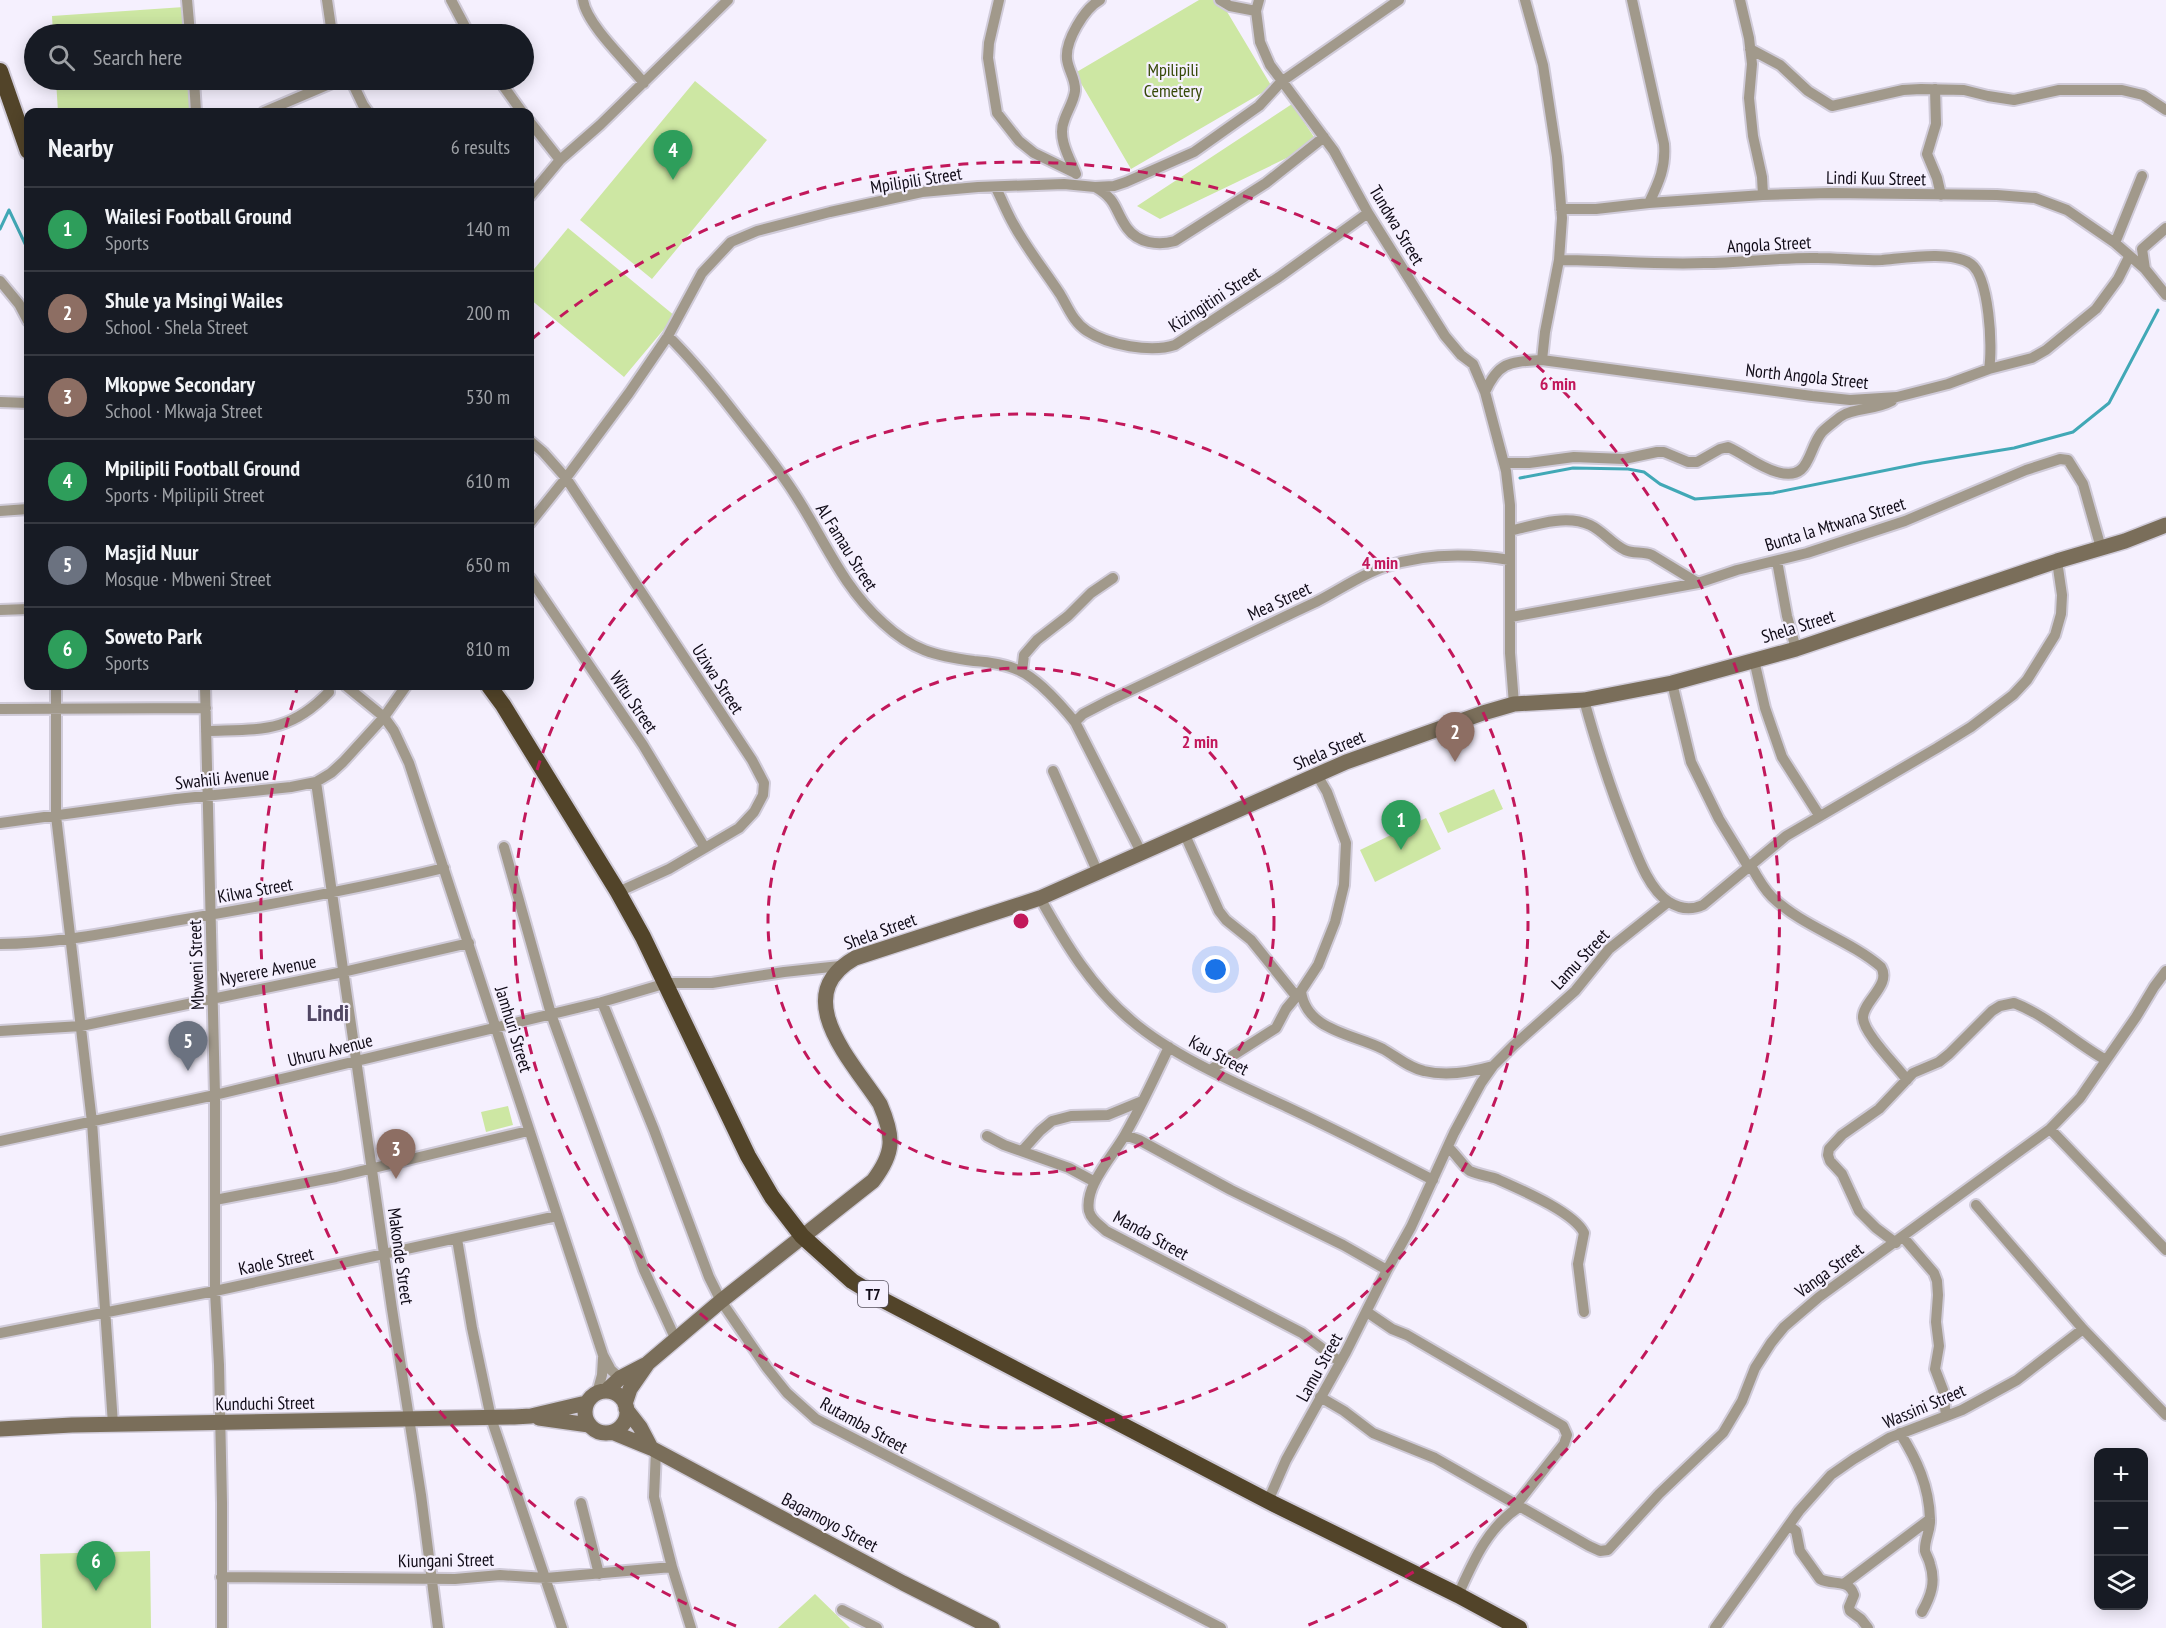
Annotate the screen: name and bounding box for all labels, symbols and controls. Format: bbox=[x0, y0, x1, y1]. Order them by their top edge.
search box bbox=[24, 24, 534, 90]
icon: search bbox=[45, 41, 78, 74]
text: Search here bbox=[93, 43, 182, 71]
park label: Mpilipili Cemetery bbox=[1144, 58, 1202, 102]
pin: 4 bbox=[654, 130, 692, 180]
text: Nearby bbox=[48, 131, 113, 164]
text: 6 results bbox=[451, 134, 510, 160]
street label: Mpilipili Street bbox=[869, 161, 963, 199]
street label: Lindi Kuu Street bbox=[1826, 166, 1926, 190]
street label: Tundwa Street bbox=[1364, 181, 1430, 269]
text: Wailesi Football Ground bbox=[105, 202, 292, 230]
text: 1 bbox=[63, 216, 72, 242]
text: 140 m bbox=[466, 216, 510, 242]
text: Sports bbox=[105, 230, 149, 256]
street label: Angola Street bbox=[1726, 230, 1812, 258]
street label: Kizingitini Street bbox=[1164, 261, 1264, 337]
text: Shule ya Msingi Wailes bbox=[105, 286, 283, 314]
text: 2 bbox=[63, 300, 72, 326]
text: 200 m bbox=[466, 300, 510, 326]
text: School · Shela Street bbox=[105, 314, 248, 340]
street label: North Angola Street bbox=[1744, 358, 1870, 394]
text: Mkopwe Secondary bbox=[105, 370, 255, 398]
text: 6 min bbox=[1540, 372, 1576, 395]
text: 3 bbox=[63, 384, 72, 410]
text: 530 m bbox=[466, 384, 510, 410]
text: School · Mkwaja Street bbox=[105, 398, 262, 424]
text: Mpilipili Football Ground bbox=[105, 454, 300, 482]
text: 4 bbox=[63, 468, 72, 494]
text: 610 m bbox=[466, 468, 510, 494]
text: Sports · Mpilipili Street bbox=[105, 482, 264, 508]
street label: Bunta la Mtwana Street bbox=[1762, 492, 1908, 556]
street label: Al Famau Street bbox=[811, 499, 883, 595]
text: Masjid Nuur bbox=[105, 538, 199, 566]
text: 4 min bbox=[1362, 551, 1398, 574]
text: 5 bbox=[63, 552, 72, 578]
text: 650 m bbox=[466, 552, 510, 578]
text: Mosque · Mbweni Street bbox=[105, 566, 271, 592]
street label: Mea Street bbox=[1244, 576, 1314, 626]
street label: Shela Street bbox=[1759, 604, 1838, 648]
text: Soweto Park bbox=[105, 622, 202, 650]
text: 6 bbox=[63, 636, 72, 662]
text: 810 m bbox=[466, 636, 510, 662]
street label: Uziwa Street bbox=[687, 640, 749, 718]
text: Sports bbox=[105, 650, 149, 676]
street label: Witu Street bbox=[605, 667, 663, 737]
pin: 2 bbox=[1436, 712, 1474, 762]
street label: Shela Street bbox=[1290, 725, 1368, 775]
text: 2 min bbox=[1182, 730, 1218, 753]
street label: Swahili Avenue bbox=[174, 762, 270, 794]
pin: 1 bbox=[1382, 800, 1420, 850]
street label: Kilwa Street bbox=[216, 872, 294, 908]
street label: Shela Street bbox=[841, 907, 919, 955]
centre of rings bbox=[1011, 911, 1031, 931]
street label: Mbweni Street bbox=[183, 920, 209, 1010]
street label: Lamu Street bbox=[1546, 924, 1614, 994]
street label: Nyerere Avenue bbox=[218, 949, 318, 991]
your location bbox=[1201, 955, 1230, 984]
street label: Jamhuri Street bbox=[490, 982, 538, 1075]
district label: Lindi bbox=[307, 997, 349, 1028]
pin: 5 bbox=[168, 1022, 207, 1071]
street label: Uhuru Avenue bbox=[285, 1028, 375, 1072]
street label: Kau Street bbox=[1185, 1030, 1253, 1080]
pin: 3 bbox=[376, 1130, 416, 1179]
street label: Manda Street bbox=[1109, 1205, 1193, 1265]
street label: Makonde Street bbox=[383, 1206, 419, 1306]
street label: Vanga Street bbox=[1790, 1238, 1868, 1303]
street label: Kaole Street bbox=[236, 1242, 316, 1280]
road number: T7 bbox=[858, 1281, 888, 1307]
street label: Lamu Street bbox=[1291, 1329, 1347, 1405]
street label: Wassini Street bbox=[1879, 1378, 1969, 1434]
street label: Kunduchi Street bbox=[215, 1391, 315, 1415]
street label: Rutamba Street bbox=[816, 1392, 912, 1458]
map controls bbox=[2094, 1448, 2148, 1610]
button: + bbox=[2094, 1448, 2148, 1502]
street label: Bagamoyo Street bbox=[778, 1487, 882, 1557]
button: − bbox=[2094, 1502, 2148, 1556]
pin: 6 bbox=[76, 1542, 116, 1591]
street label: Kiungani Street bbox=[398, 1548, 494, 1572]
button: layers bbox=[2094, 1556, 2148, 1610]

